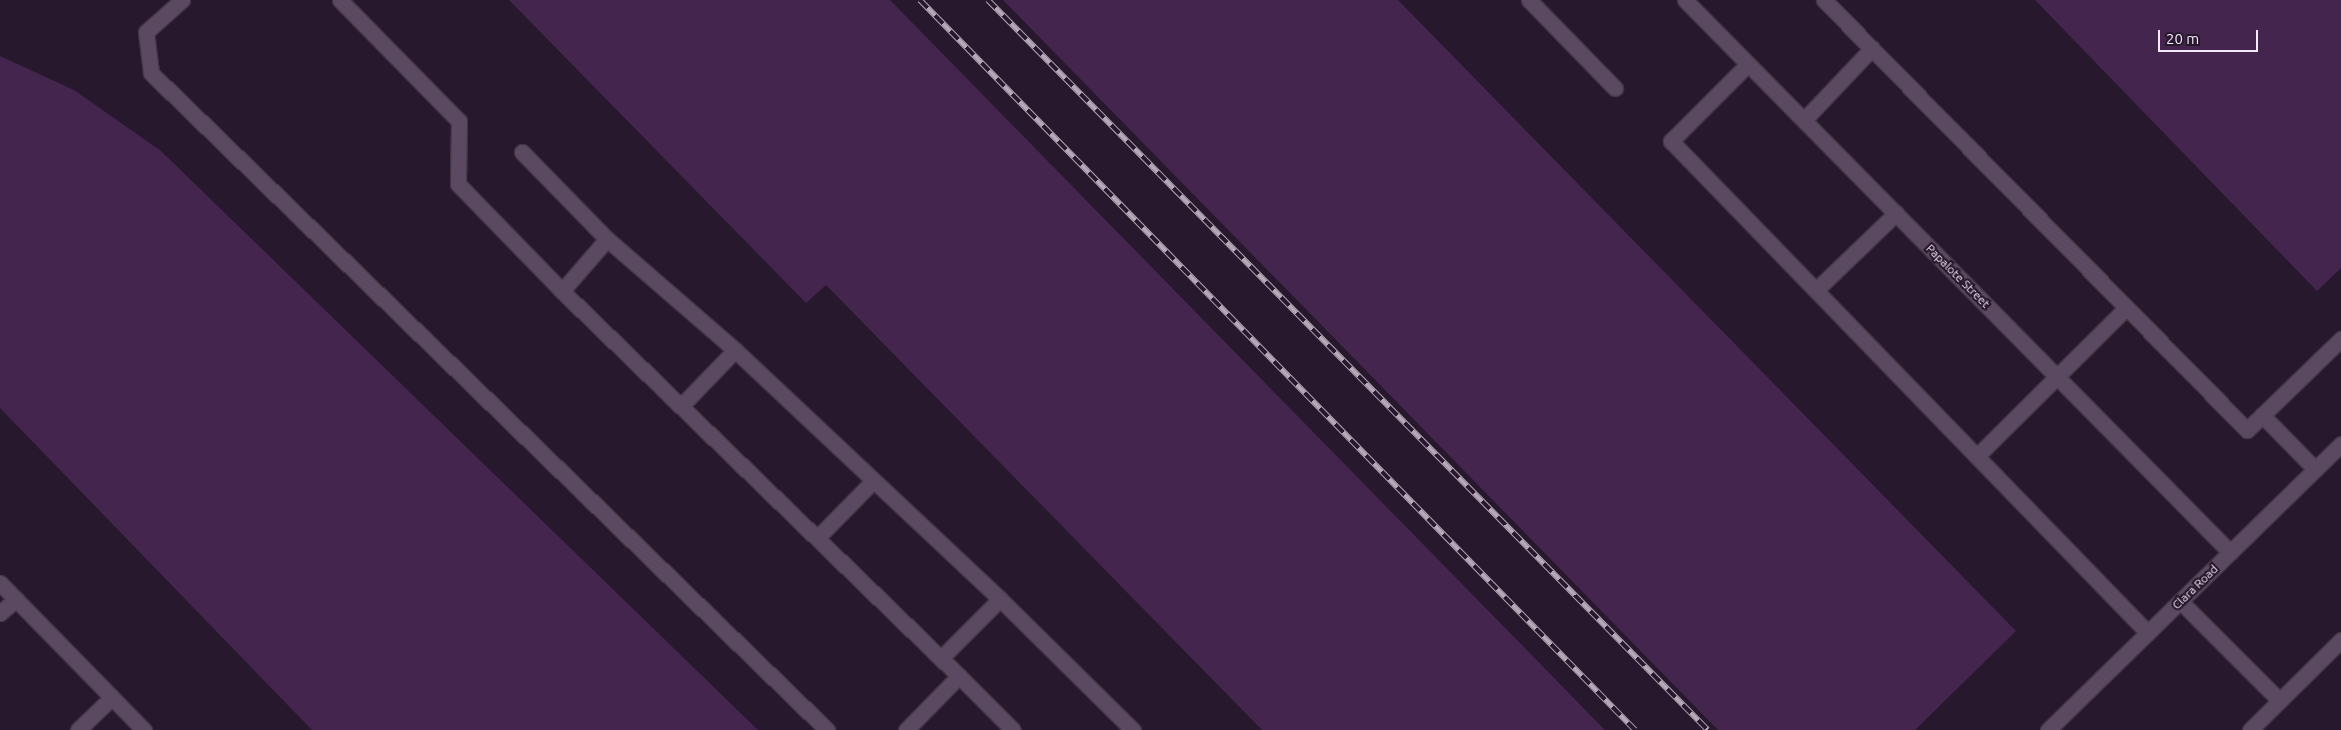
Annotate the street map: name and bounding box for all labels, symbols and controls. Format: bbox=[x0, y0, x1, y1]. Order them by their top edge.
scale bar bbox=[2161, 20, 2261, 52]
text: 20 m bbox=[2166, 30, 2199, 47]
street label: Papalote Street bbox=[1923, 241, 1993, 311]
street label: Clara Road bbox=[2169, 562, 2221, 612]

